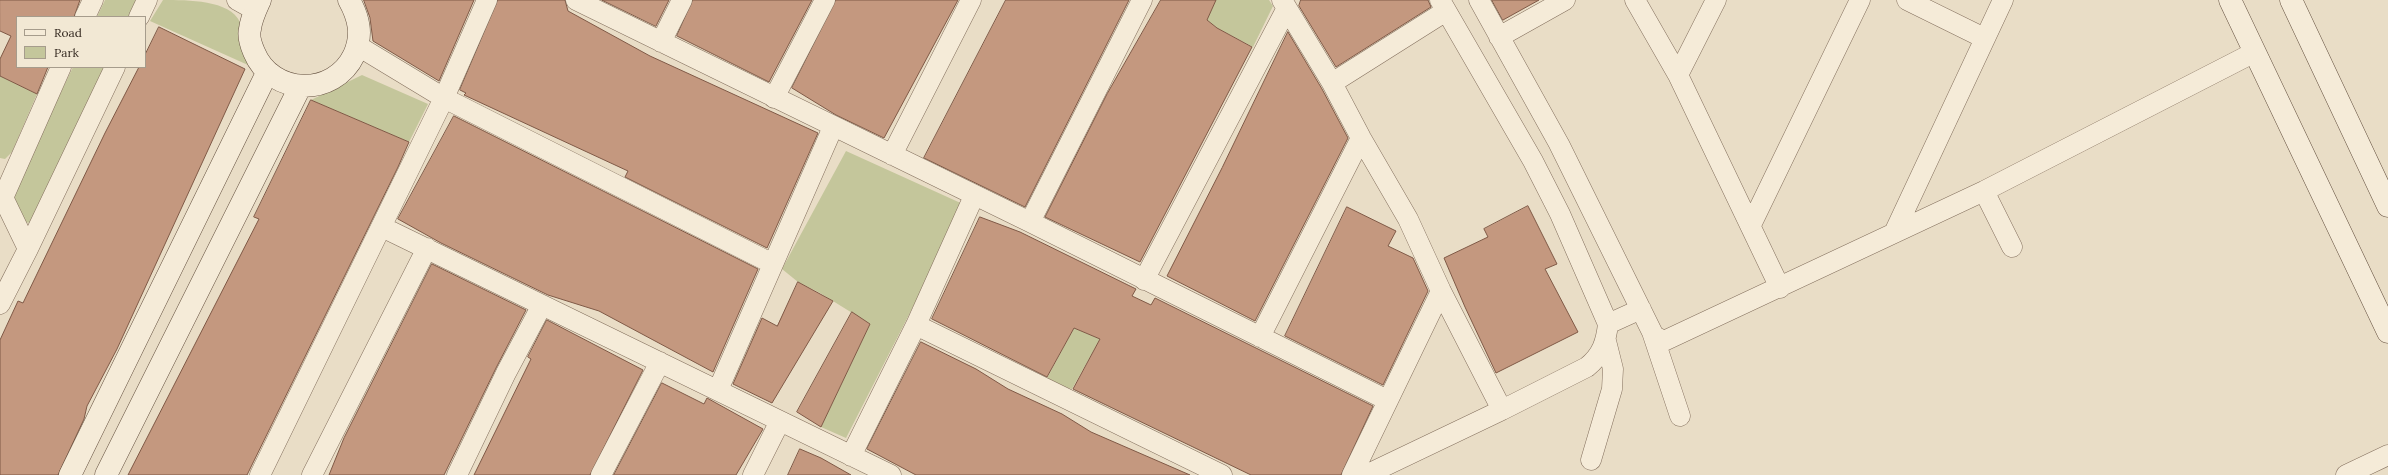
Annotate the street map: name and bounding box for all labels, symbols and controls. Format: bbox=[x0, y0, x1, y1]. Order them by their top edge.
legend bbox=[16, 16, 146, 68]
text: Road bbox=[54, 25, 82, 40]
text: Park bbox=[54, 45, 79, 60]

